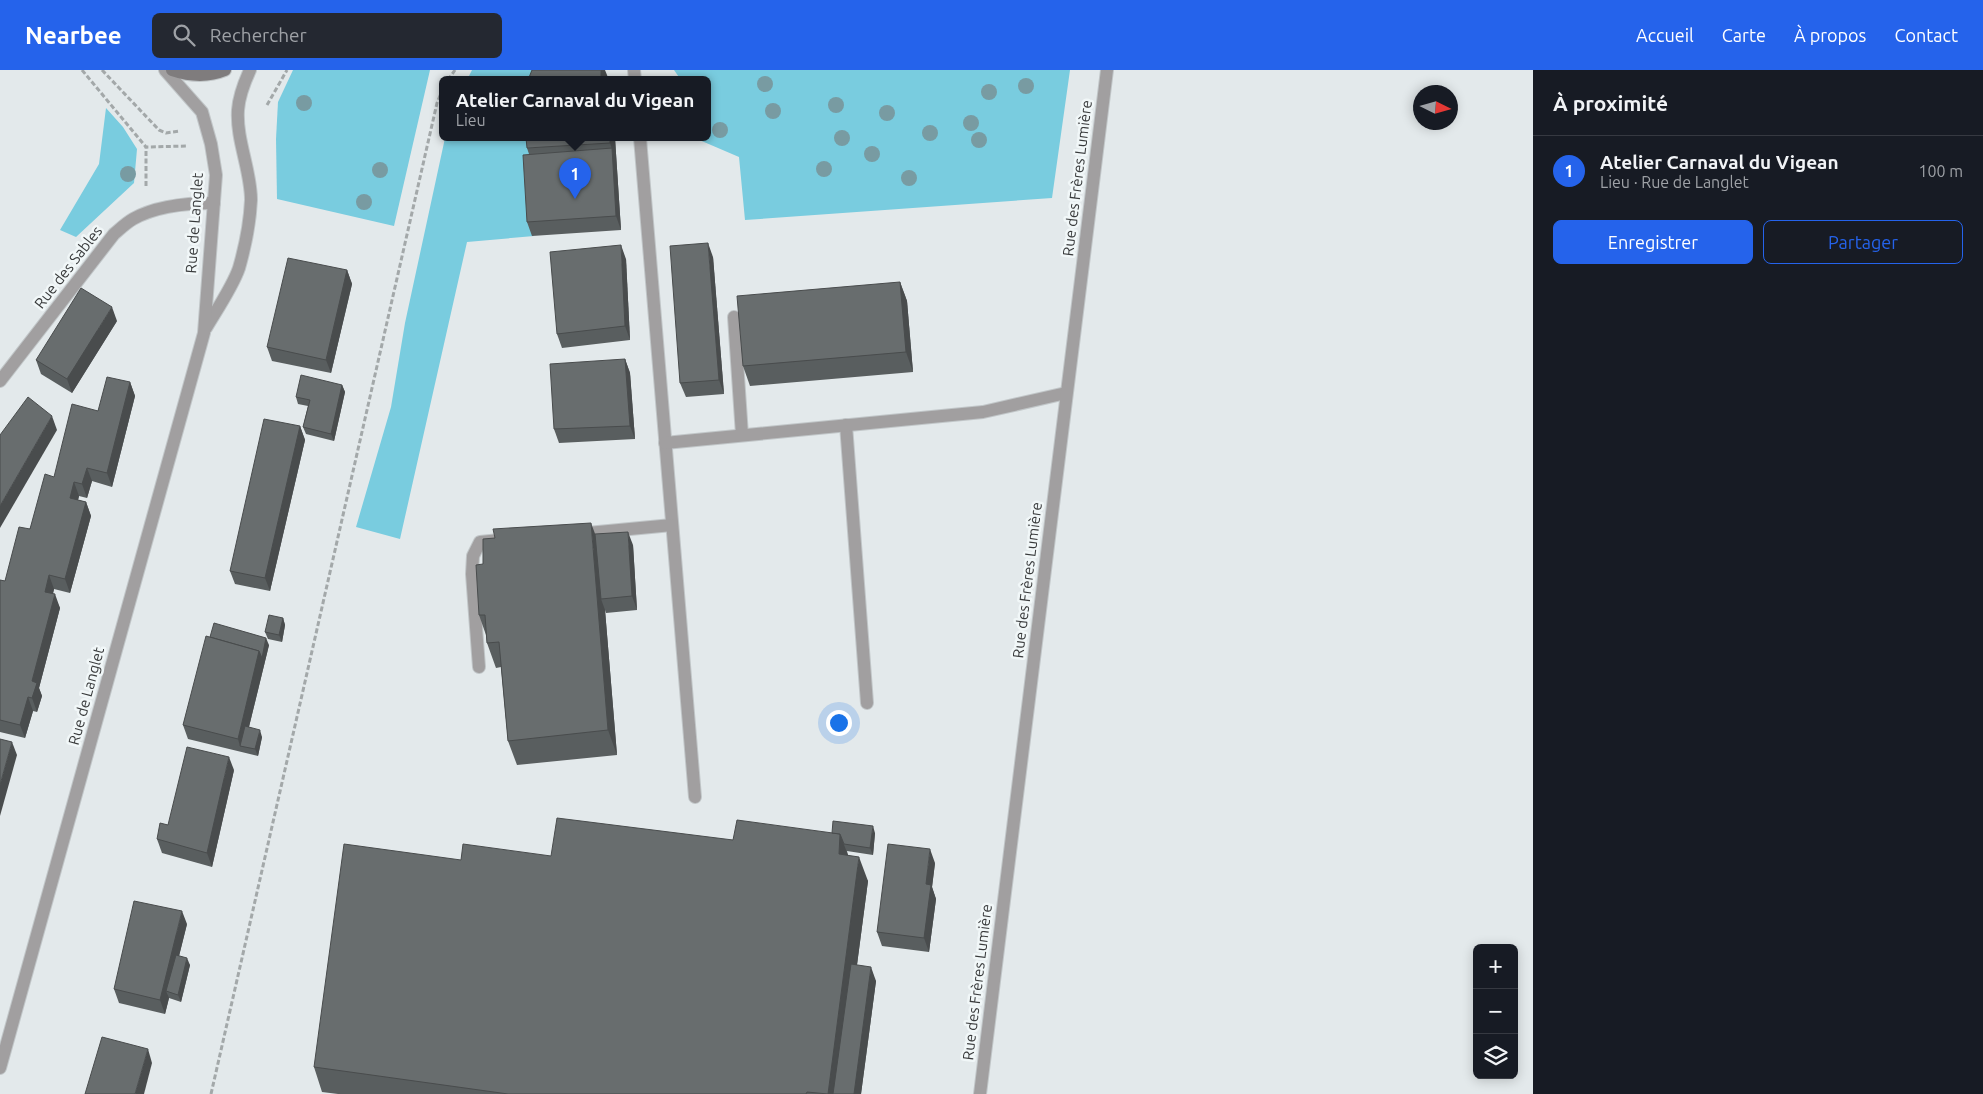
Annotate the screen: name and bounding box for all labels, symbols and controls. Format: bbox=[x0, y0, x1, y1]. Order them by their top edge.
search box bbox=[152, 13, 502, 58]
icon: search bbox=[170, 21, 198, 49]
text: Nearbee bbox=[25, 22, 122, 49]
text: Rechercher bbox=[210, 24, 307, 46]
text: Accueil bbox=[1636, 25, 1694, 45]
text: Carte bbox=[1722, 25, 1766, 45]
text: À propos bbox=[1794, 25, 1866, 45]
text: Contact bbox=[1894, 25, 1958, 45]
popup bbox=[439, 76, 711, 141]
north arrow bbox=[1413, 85, 1458, 130]
text: Atelier Carnaval du Vigean bbox=[456, 89, 694, 111]
text: À proximité bbox=[1553, 91, 1668, 115]
street label: Rue des Frères Lumière bbox=[1059, 99, 1095, 257]
text: Lieu bbox=[456, 111, 486, 129]
text: Atelier Carnaval du Vigean bbox=[1600, 151, 1839, 173]
pin: 1 bbox=[559, 158, 591, 199]
text: 1 bbox=[1564, 162, 1574, 180]
text: 100 m bbox=[1918, 162, 1963, 180]
street label: Rue de Langlet bbox=[182, 172, 206, 274]
text: Lieu · Rue de Langlet bbox=[1600, 173, 1749, 191]
button: Enregistrer bbox=[1553, 220, 1753, 264]
button: Partager bbox=[1763, 220, 1963, 264]
street label: Rue des Sables bbox=[31, 222, 105, 312]
street label: Rue des Frères Lumière bbox=[1009, 501, 1045, 659]
street label: Rue de Langlet bbox=[65, 645, 107, 747]
your location bbox=[826, 710, 852, 736]
street label: Rue des Frères Lumière bbox=[959, 903, 995, 1061]
map controls bbox=[1473, 944, 1518, 1079]
button: + bbox=[1473, 944, 1518, 989]
button: − bbox=[1473, 989, 1518, 1034]
button: layers bbox=[1473, 1034, 1518, 1079]

